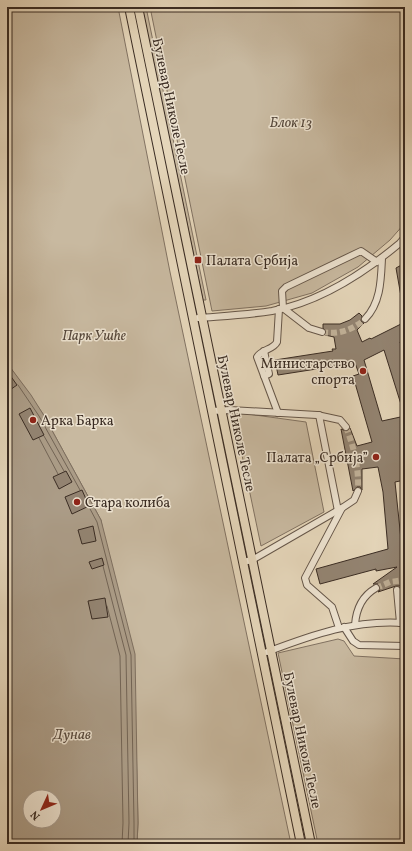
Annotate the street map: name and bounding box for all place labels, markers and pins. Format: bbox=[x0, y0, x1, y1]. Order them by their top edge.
place label: Палата Србија bbox=[206, 252, 298, 271]
marker: Палата Србија bbox=[193, 255, 203, 265]
place label: Министарство спорта bbox=[261, 355, 355, 390]
marker: Министарство спорта bbox=[358, 366, 368, 376]
place label: Арка Барка bbox=[41, 412, 114, 431]
marker: Арка Барка bbox=[28, 415, 38, 425]
place label: Палата „Србија” bbox=[266, 449, 368, 468]
marker: Палата „Србија” bbox=[371, 452, 381, 462]
place label: Стара колиба bbox=[85, 494, 170, 513]
marker: Стара колиба bbox=[72, 497, 82, 507]

